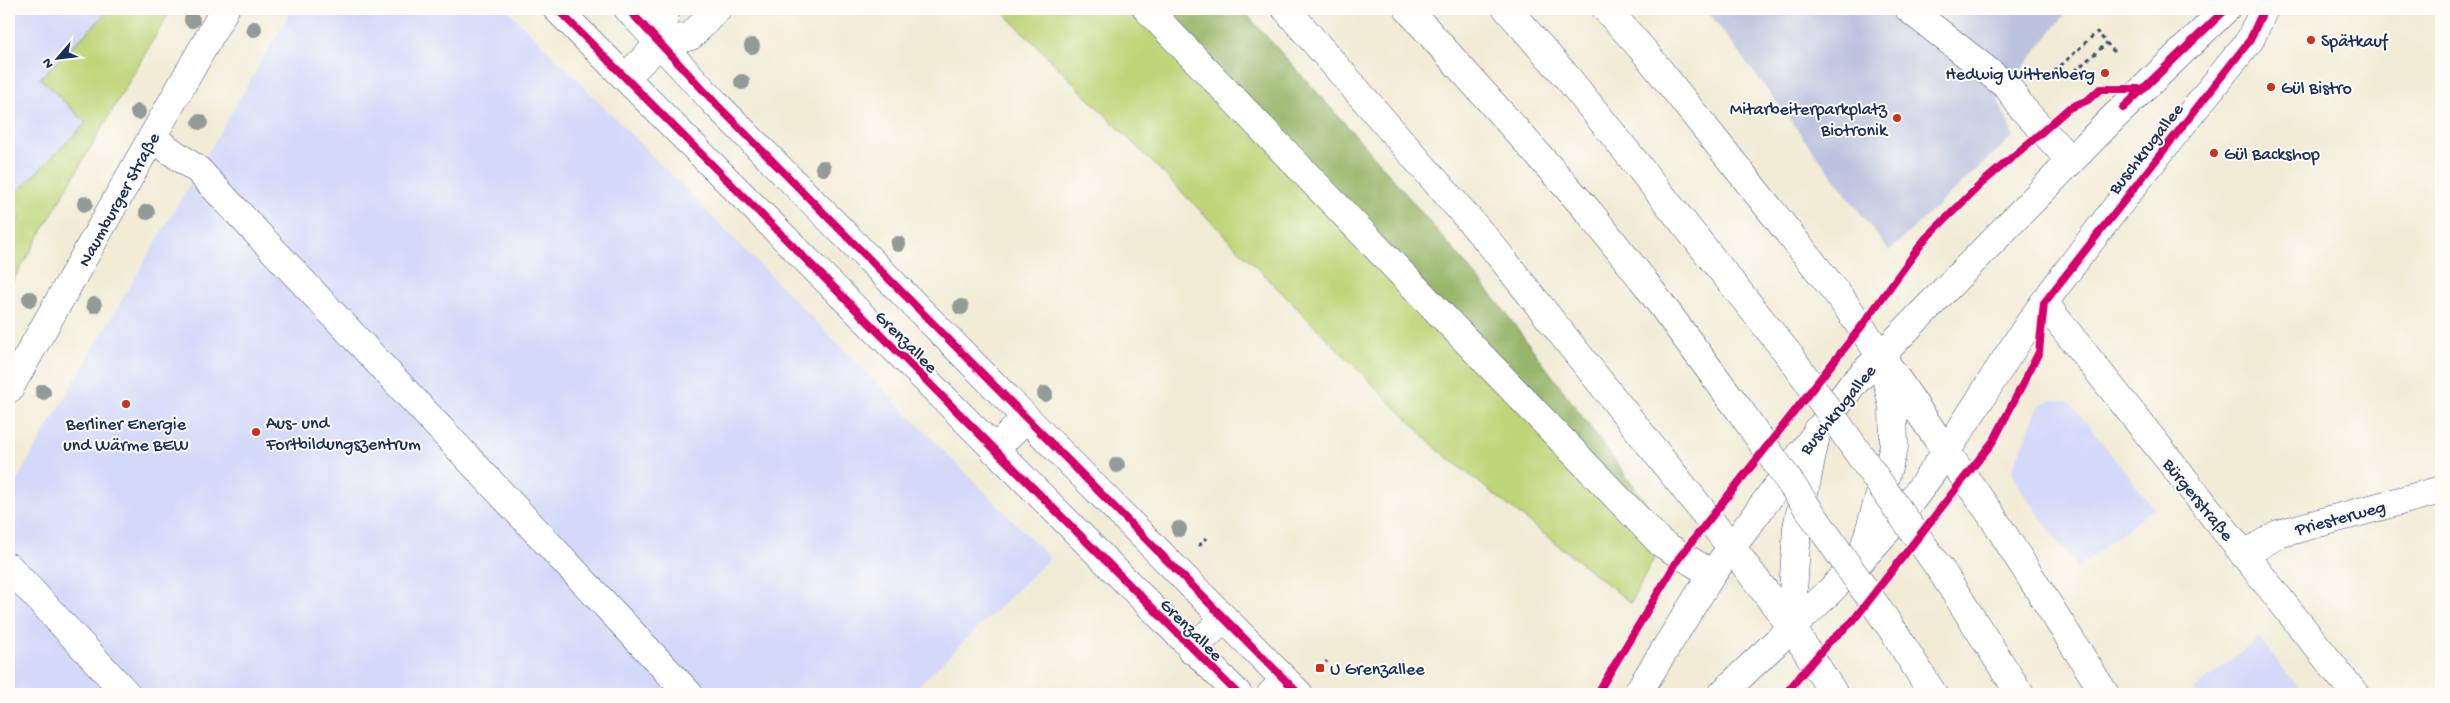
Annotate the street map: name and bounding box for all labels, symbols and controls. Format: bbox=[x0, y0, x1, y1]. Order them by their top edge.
north arrow bbox=[32, 32, 82, 82]
place label: Spätkauf bbox=[2321, 32, 2389, 53]
marker: Spätkauf bbox=[2305, 34, 2317, 46]
text: N bbox=[39, 55, 58, 71]
place label: Hedwig Wittenberg bbox=[1945, 65, 2095, 86]
marker: Hedwig Wittenberg bbox=[2099, 67, 2111, 79]
place label: Gül Bistro bbox=[2281, 79, 2352, 100]
marker: Gül Bistro bbox=[2265, 81, 2277, 93]
street label: Buschkrugallee bbox=[2104, 99, 2189, 200]
place label: Mitarbeiterparkplatz Biotronik bbox=[1730, 100, 1889, 142]
marker: Mitarbeiterparkplatz Biotronik bbox=[1891, 112, 1903, 124]
street label: Naumburger Straße bbox=[75, 129, 166, 271]
place label: Gül Backshop bbox=[2224, 145, 2320, 166]
marker: Gül Backshop bbox=[2208, 147, 2220, 159]
street label: Grenzallee bbox=[870, 307, 941, 379]
street label: Buschkrugallee bbox=[1796, 361, 1882, 461]
marker: Berliner Energie und Wärme BEW bbox=[120, 398, 132, 410]
place label: Aus- und Fortbildungszentrum bbox=[265, 414, 421, 456]
place label: Berliner Energie und Wärme BEW bbox=[63, 415, 189, 457]
marker: Aus- und Fortbildungszentrum bbox=[250, 426, 262, 438]
street label: Bürgerstraße bbox=[2157, 454, 2237, 547]
street label: Priesterweg bbox=[2292, 497, 2388, 542]
street label: Grenzallee bbox=[1155, 595, 1226, 667]
place label: U Grenzallee bbox=[1330, 660, 1425, 681]
marker: U Grenzallee bbox=[1314, 662, 1326, 674]

